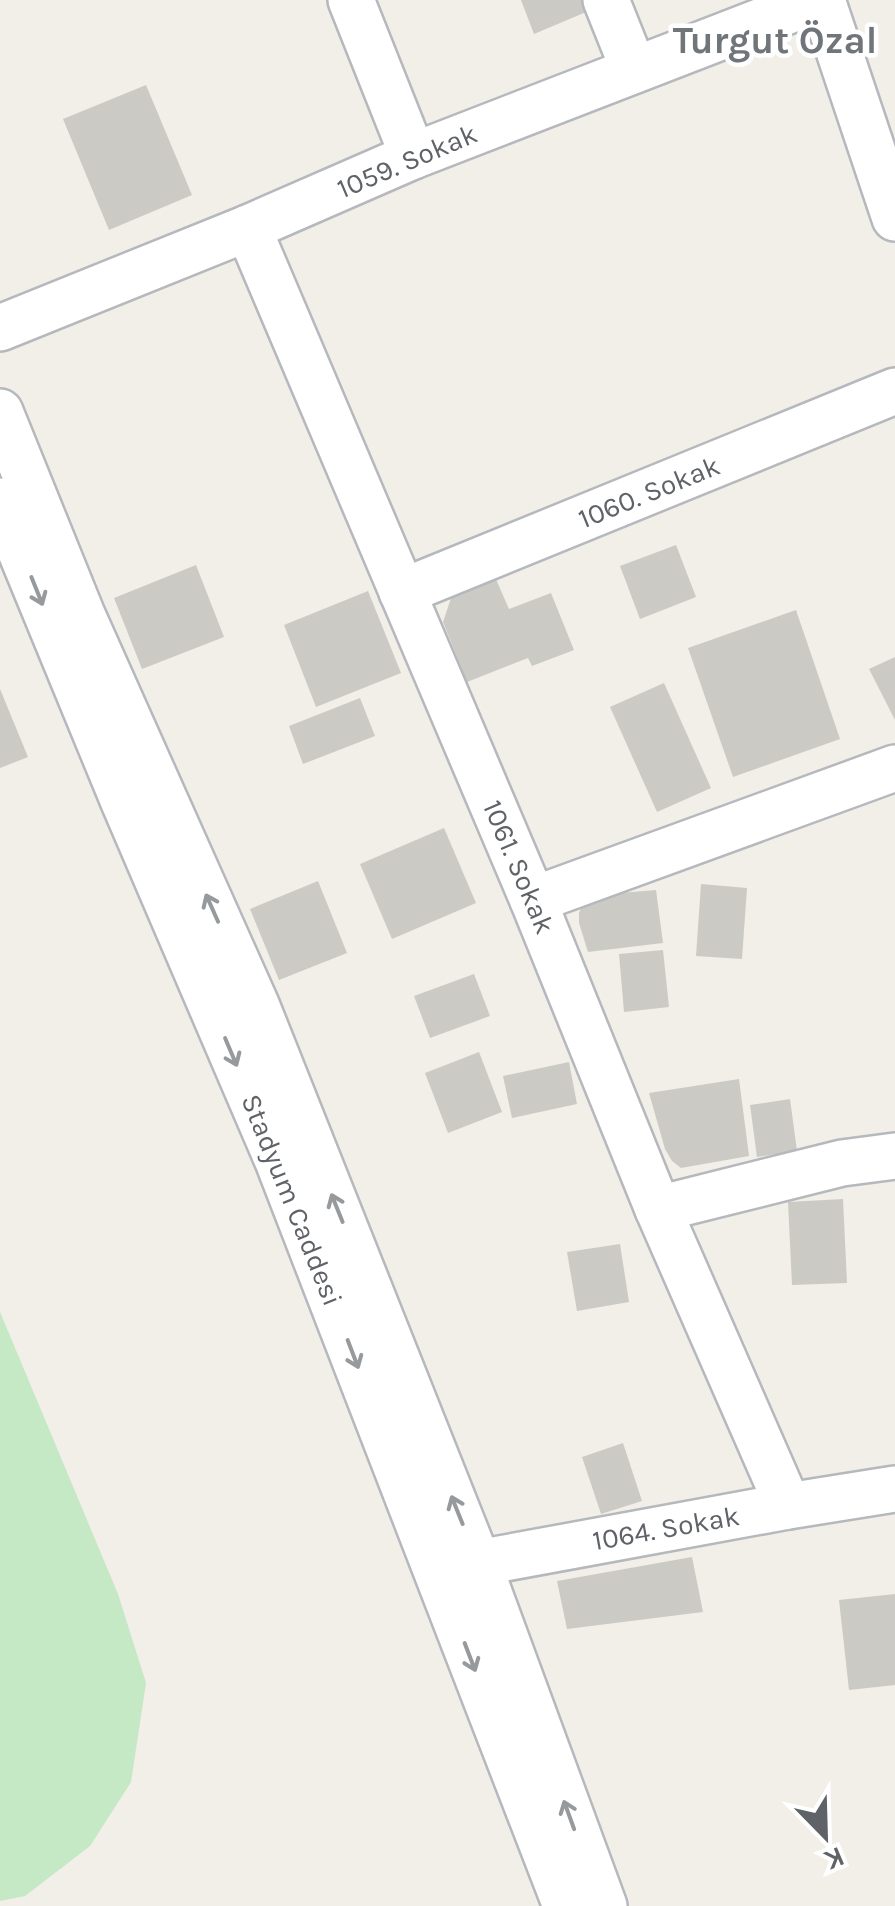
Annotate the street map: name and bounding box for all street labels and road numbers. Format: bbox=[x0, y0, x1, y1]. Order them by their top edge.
street label: 1059. Sokak bbox=[332, 117, 482, 205]
street label: 1060. Sokak bbox=[574, 449, 724, 535]
street label: 1061. Sokak bbox=[476, 795, 562, 939]
street label: Stadyum Caddesi bbox=[234, 1089, 350, 1311]
street label: 1064. Sokak bbox=[590, 1499, 742, 1557]

